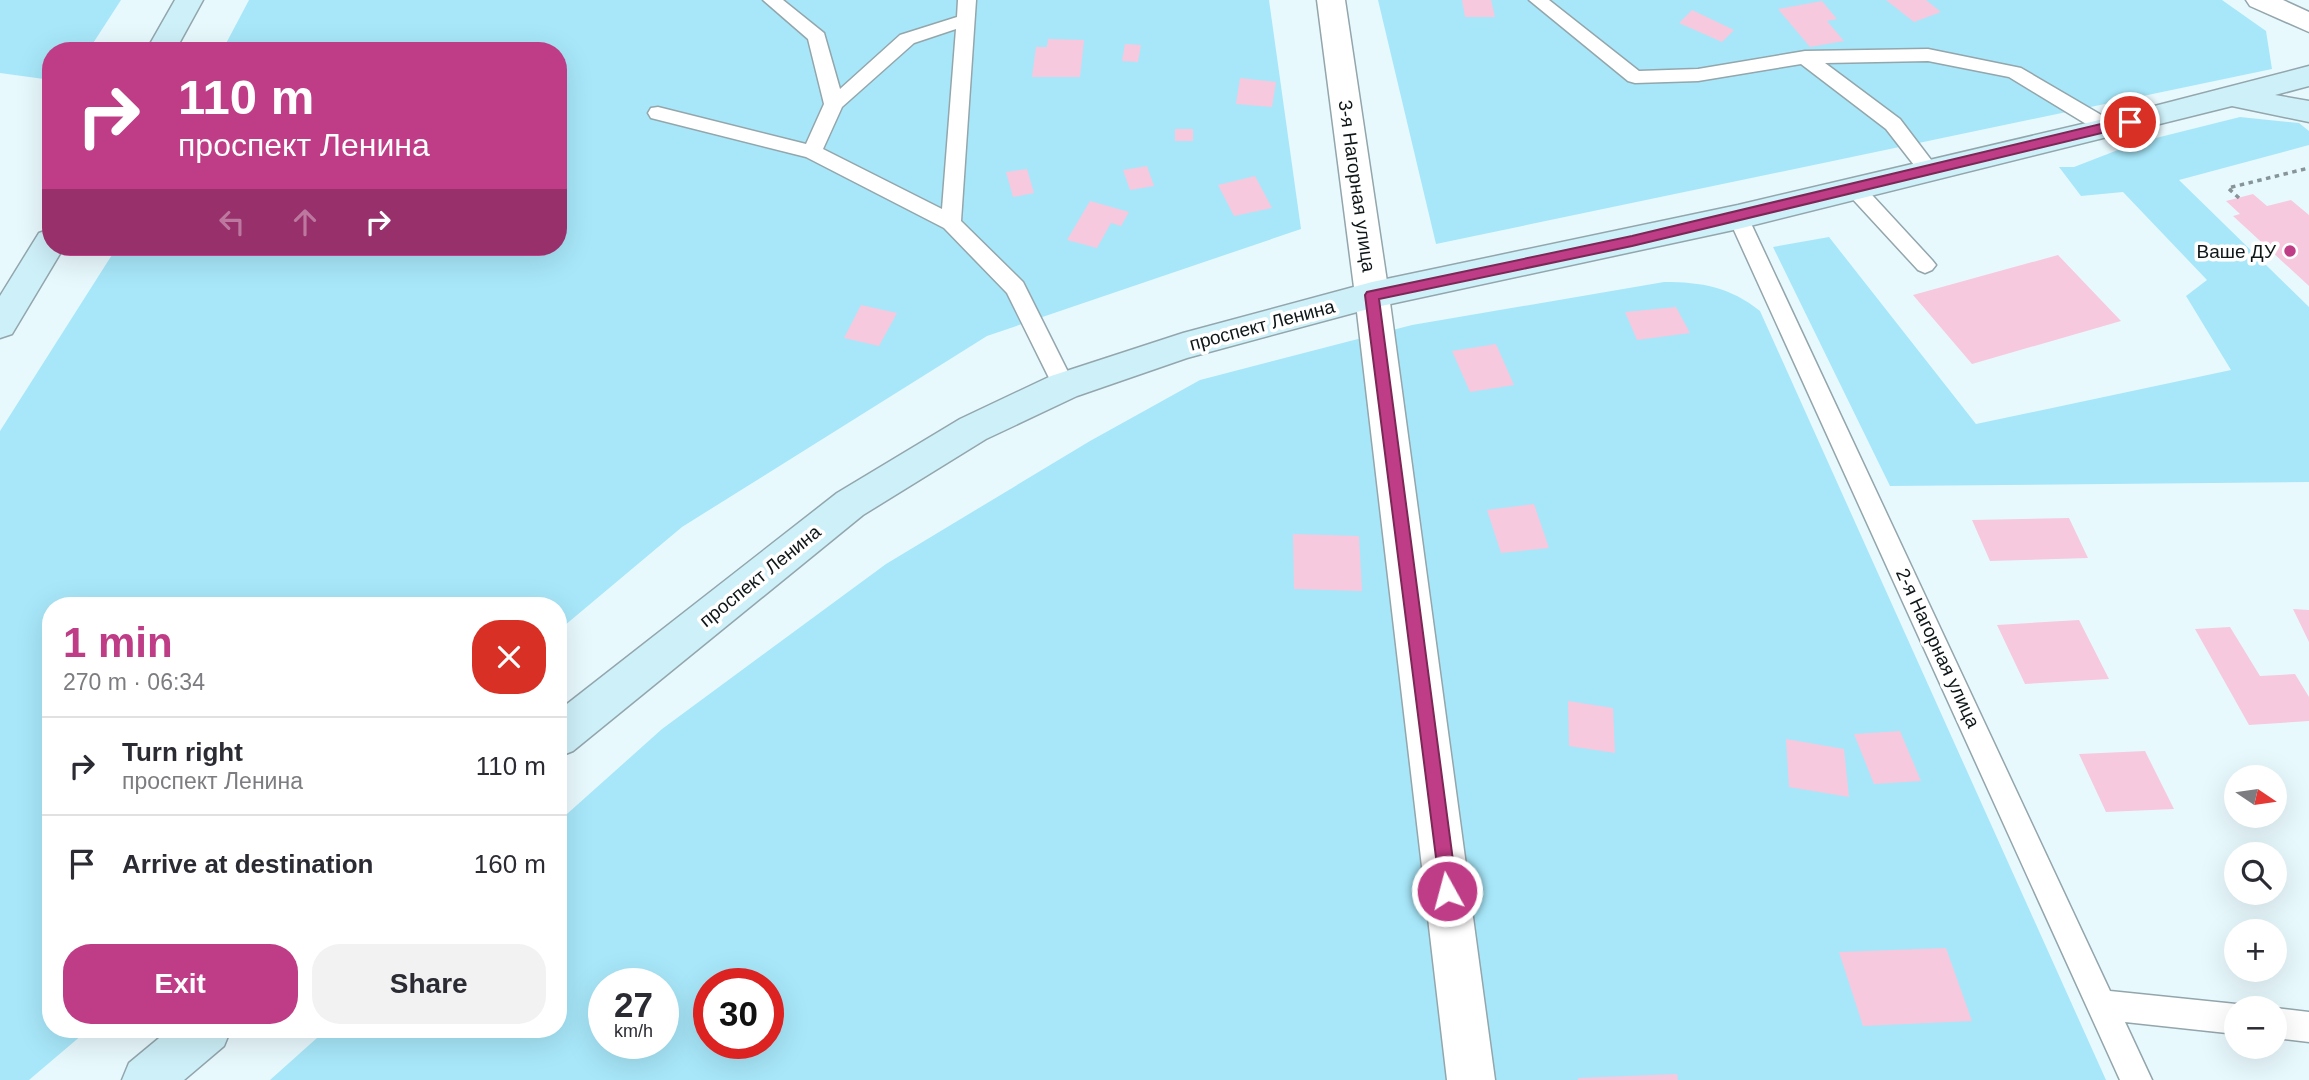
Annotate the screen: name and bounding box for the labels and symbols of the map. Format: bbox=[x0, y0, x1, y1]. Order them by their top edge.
pin bbox=[2100, 92, 2160, 152]
street label: 3-я Нагорная улица bbox=[1335, 99, 1380, 274]
place label: Ваше ДУ bbox=[2197, 241, 2277, 262]
marker: Ваше ДУ bbox=[2282, 243, 2298, 259]
street label: проспект Ленина bbox=[1187, 295, 1337, 354]
street label: проспект Ленина bbox=[695, 521, 825, 631]
street label: 2-я Нагорная улица bbox=[1892, 565, 1984, 731]
north arrow bbox=[2224, 765, 2287, 828]
position arrow bbox=[1410, 854, 1484, 928]
speed limit sign: 30 bbox=[693, 968, 784, 1059]

